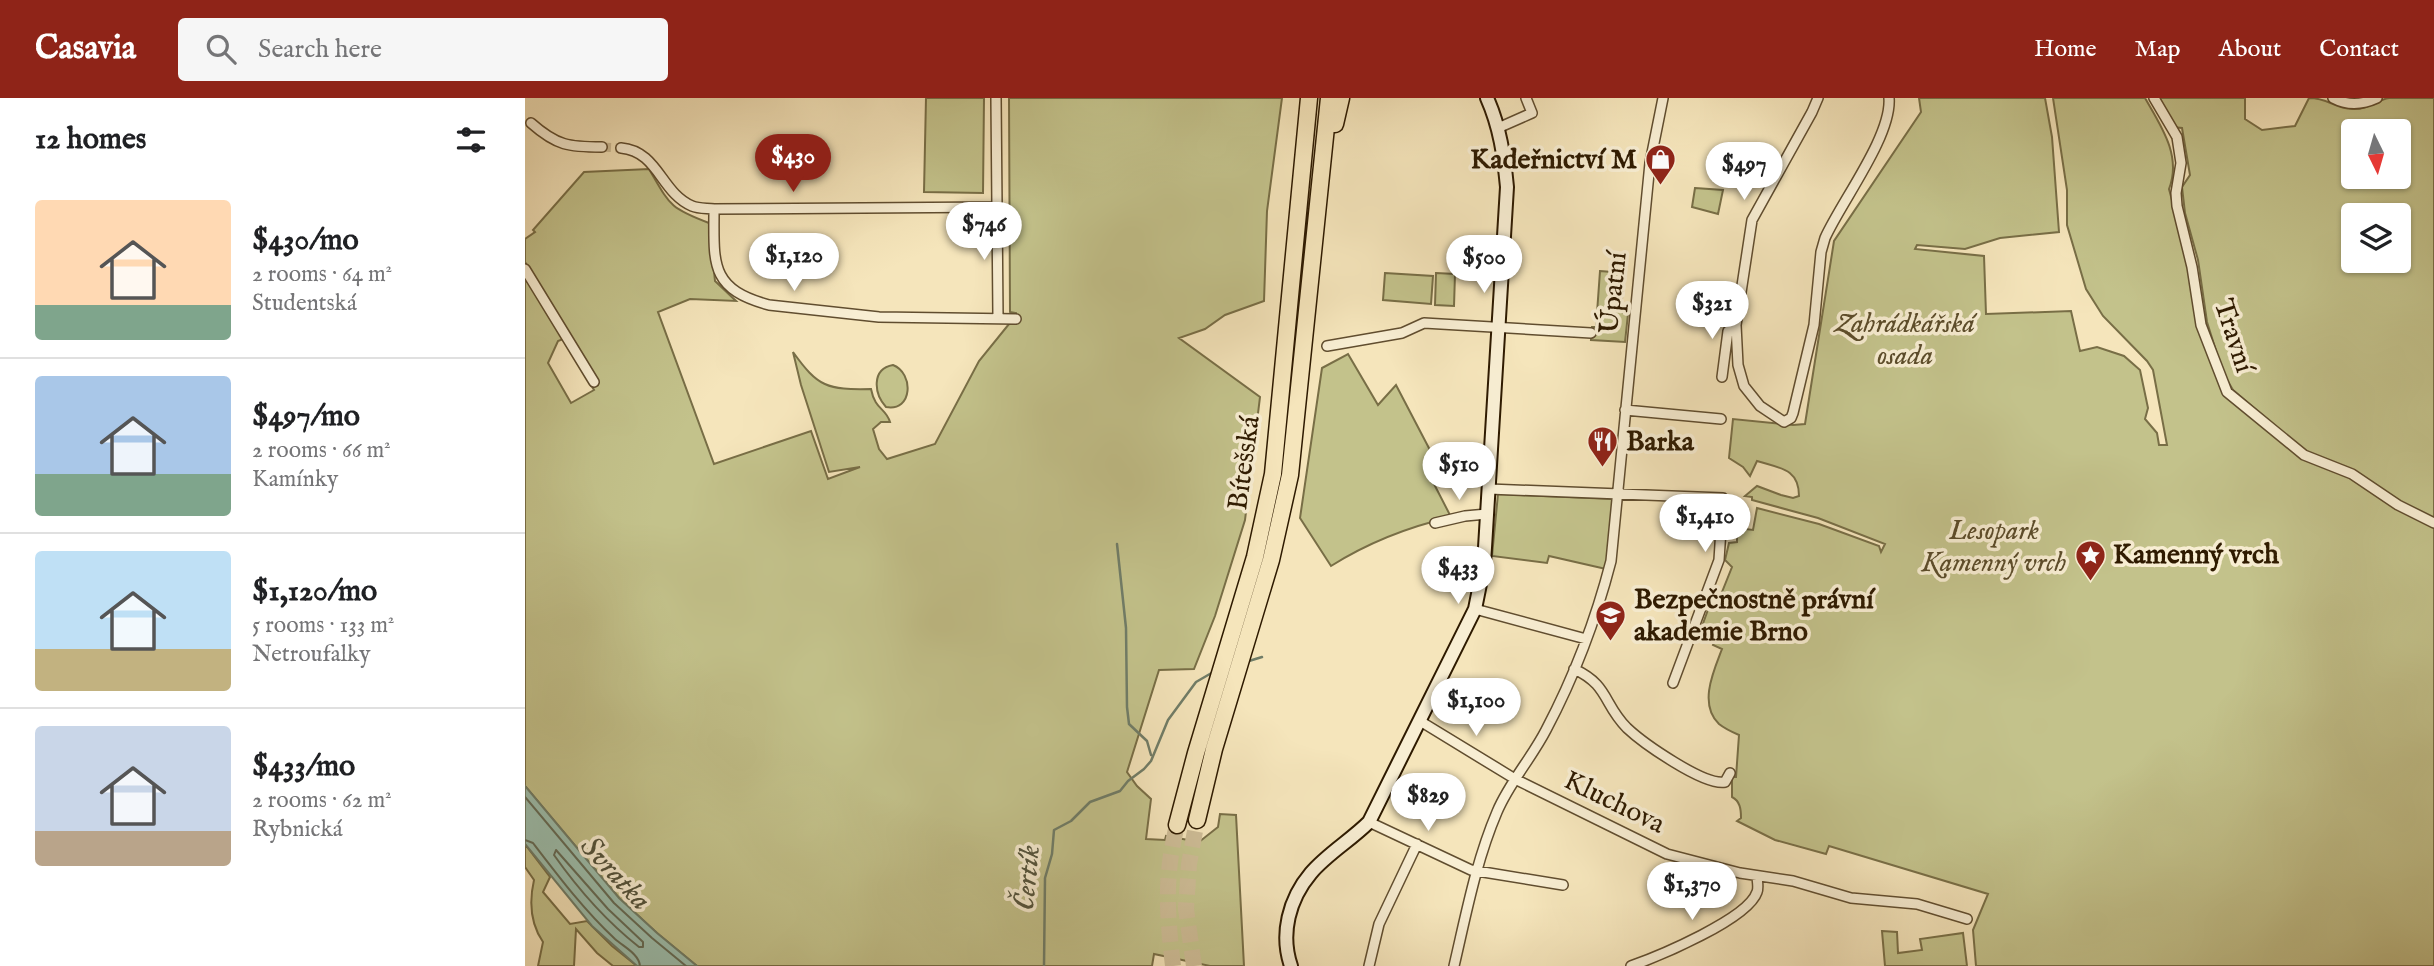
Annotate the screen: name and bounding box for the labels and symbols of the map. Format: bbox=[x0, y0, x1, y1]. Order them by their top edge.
north arrow bbox=[2341, 119, 2411, 189]
pin: $430 bbox=[752, 134, 834, 194]
pin: $497 bbox=[1703, 142, 1785, 202]
place label: Kadeřnictví M bbox=[1470, 143, 1638, 178]
shop icon: Kadeřnictví M bbox=[1643, 143, 1677, 187]
pin: $746 bbox=[943, 202, 1025, 262]
pin: $1,120 bbox=[737, 234, 851, 293]
pin: $500 bbox=[1443, 236, 1525, 295]
street label: Úpatní bbox=[1592, 249, 1636, 336]
pin: $321 bbox=[1671, 282, 1753, 341]
street label: Travní bbox=[2205, 295, 2262, 379]
park label: Zahrádkářská osada bbox=[1833, 307, 1977, 374]
street label: Bítešská bbox=[1221, 413, 1269, 513]
restaurant icon: Barka bbox=[1586, 425, 1620, 469]
place label: Barka bbox=[1626, 425, 1695, 460]
pin: $510 bbox=[1418, 442, 1500, 502]
pin: $1,410 bbox=[1648, 494, 1762, 554]
park label: Lesopark Kamenný vrch bbox=[1921, 514, 2067, 581]
place icon: Kamenný vrch bbox=[2073, 538, 2107, 582]
place label: Kamenný vrch bbox=[2113, 538, 2280, 573]
pin: $433 bbox=[1417, 546, 1499, 606]
place label: Bezpečnostně právní akademie Brno bbox=[1634, 583, 1876, 650]
school or university icon: Bezpečnostně právní akademie Brno bbox=[1594, 599, 1628, 643]
pin: $1,100 bbox=[1419, 678, 1533, 738]
street label: Kluchova bbox=[1558, 764, 1671, 843]
pin: $829 bbox=[1387, 774, 1469, 833]
water label: Svratka bbox=[571, 829, 659, 919]
water label: Čertík bbox=[1004, 844, 1050, 912]
pin: $1,370 bbox=[1635, 862, 1749, 922]

